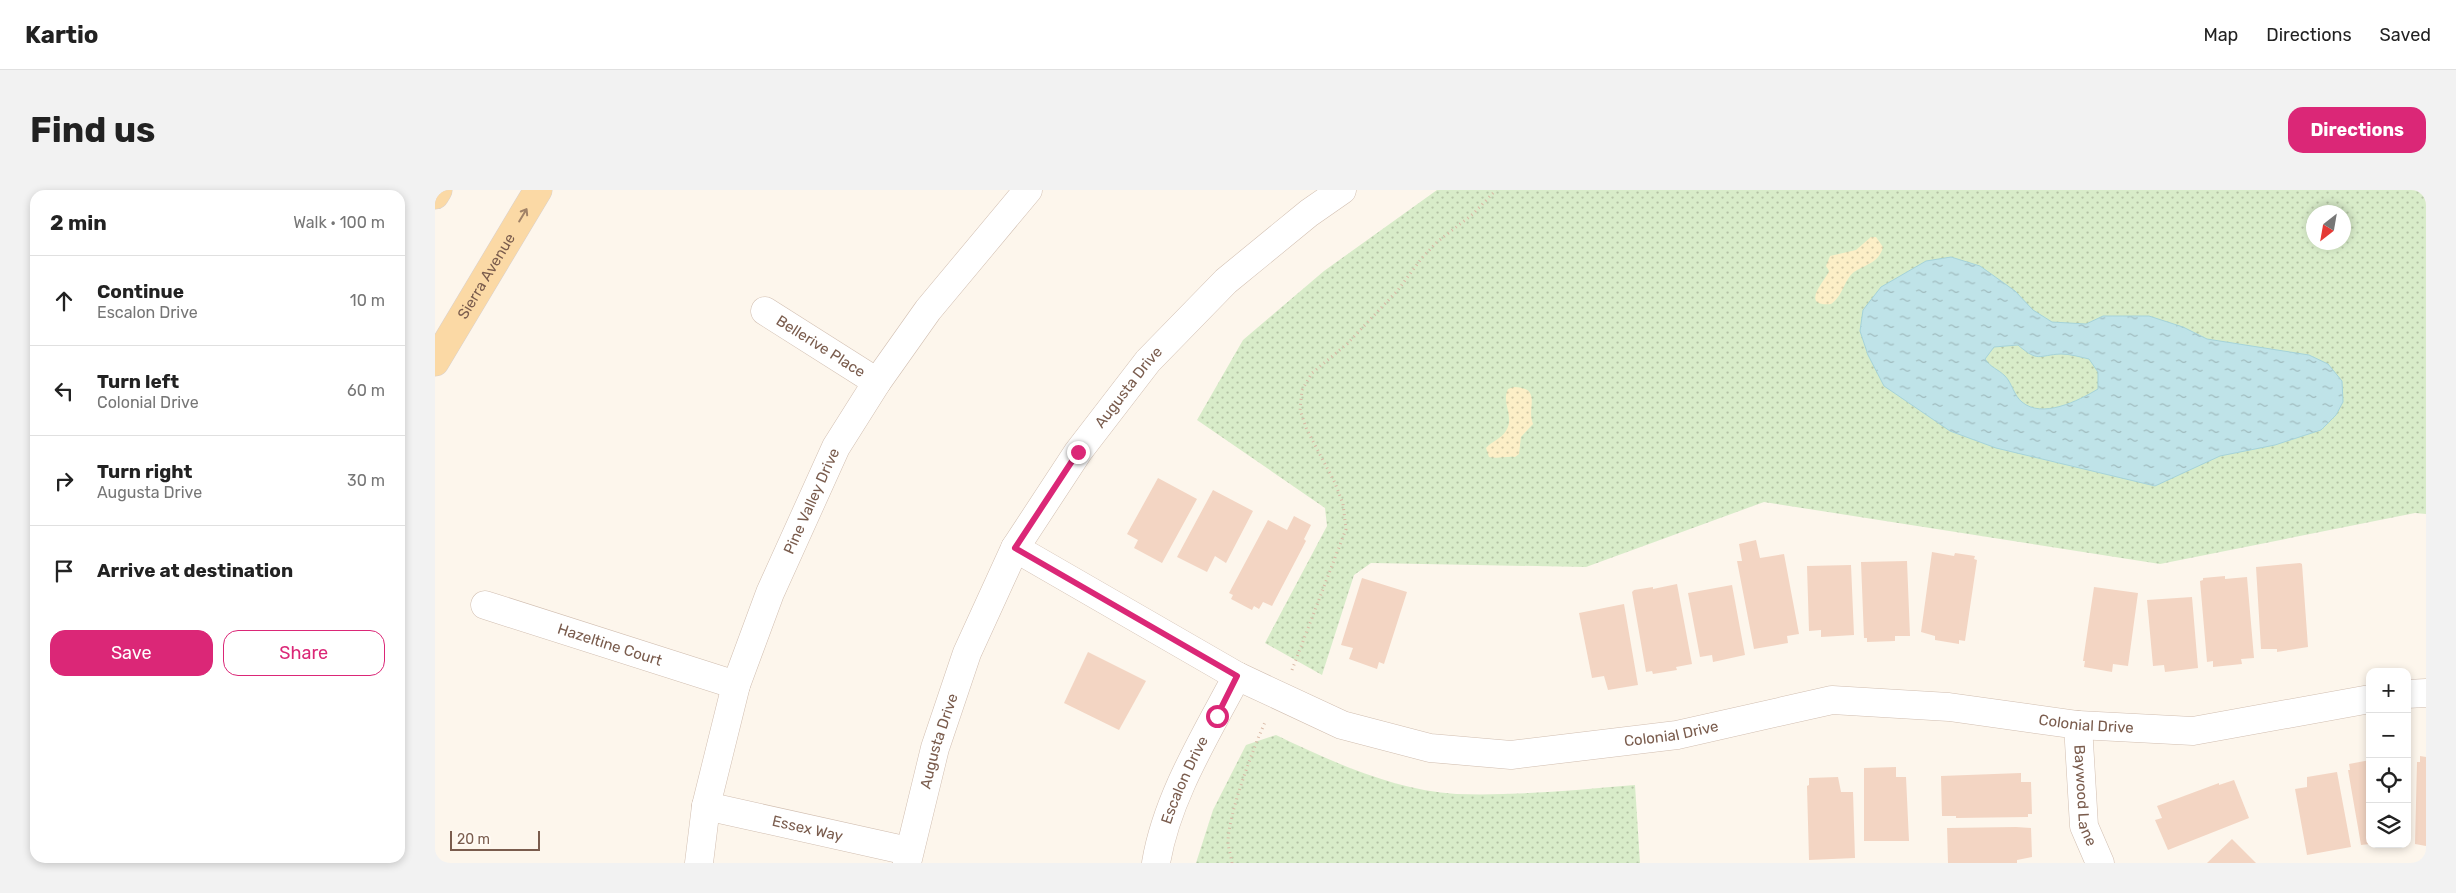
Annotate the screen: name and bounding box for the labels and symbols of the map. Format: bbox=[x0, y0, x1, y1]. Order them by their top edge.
north arrow bbox=[2306, 205, 2351, 250]
one-way arrow bbox=[518, 208, 528, 222]
street label: Sierra Avenue bbox=[454, 230, 519, 322]
street label: Bellerive Place bbox=[773, 311, 869, 381]
street label: Augusta Drive bbox=[1091, 343, 1166, 431]
route end bbox=[1067, 441, 1090, 464]
street label: Pine Valley Drive bbox=[780, 445, 843, 557]
street label: Hazeltine Court bbox=[555, 620, 664, 670]
street label: Augusta Drive bbox=[916, 691, 962, 791]
route start bbox=[1206, 705, 1229, 728]
street label: Colonial Drive bbox=[2037, 711, 2134, 737]
street label: Colonial Drive bbox=[1623, 717, 1720, 750]
street label: Escalon Drive bbox=[1157, 733, 1212, 826]
street label: Baywood Lane bbox=[2070, 744, 2101, 849]
street label: Essex Way bbox=[770, 812, 845, 845]
scale bar bbox=[450, 828, 540, 851]

